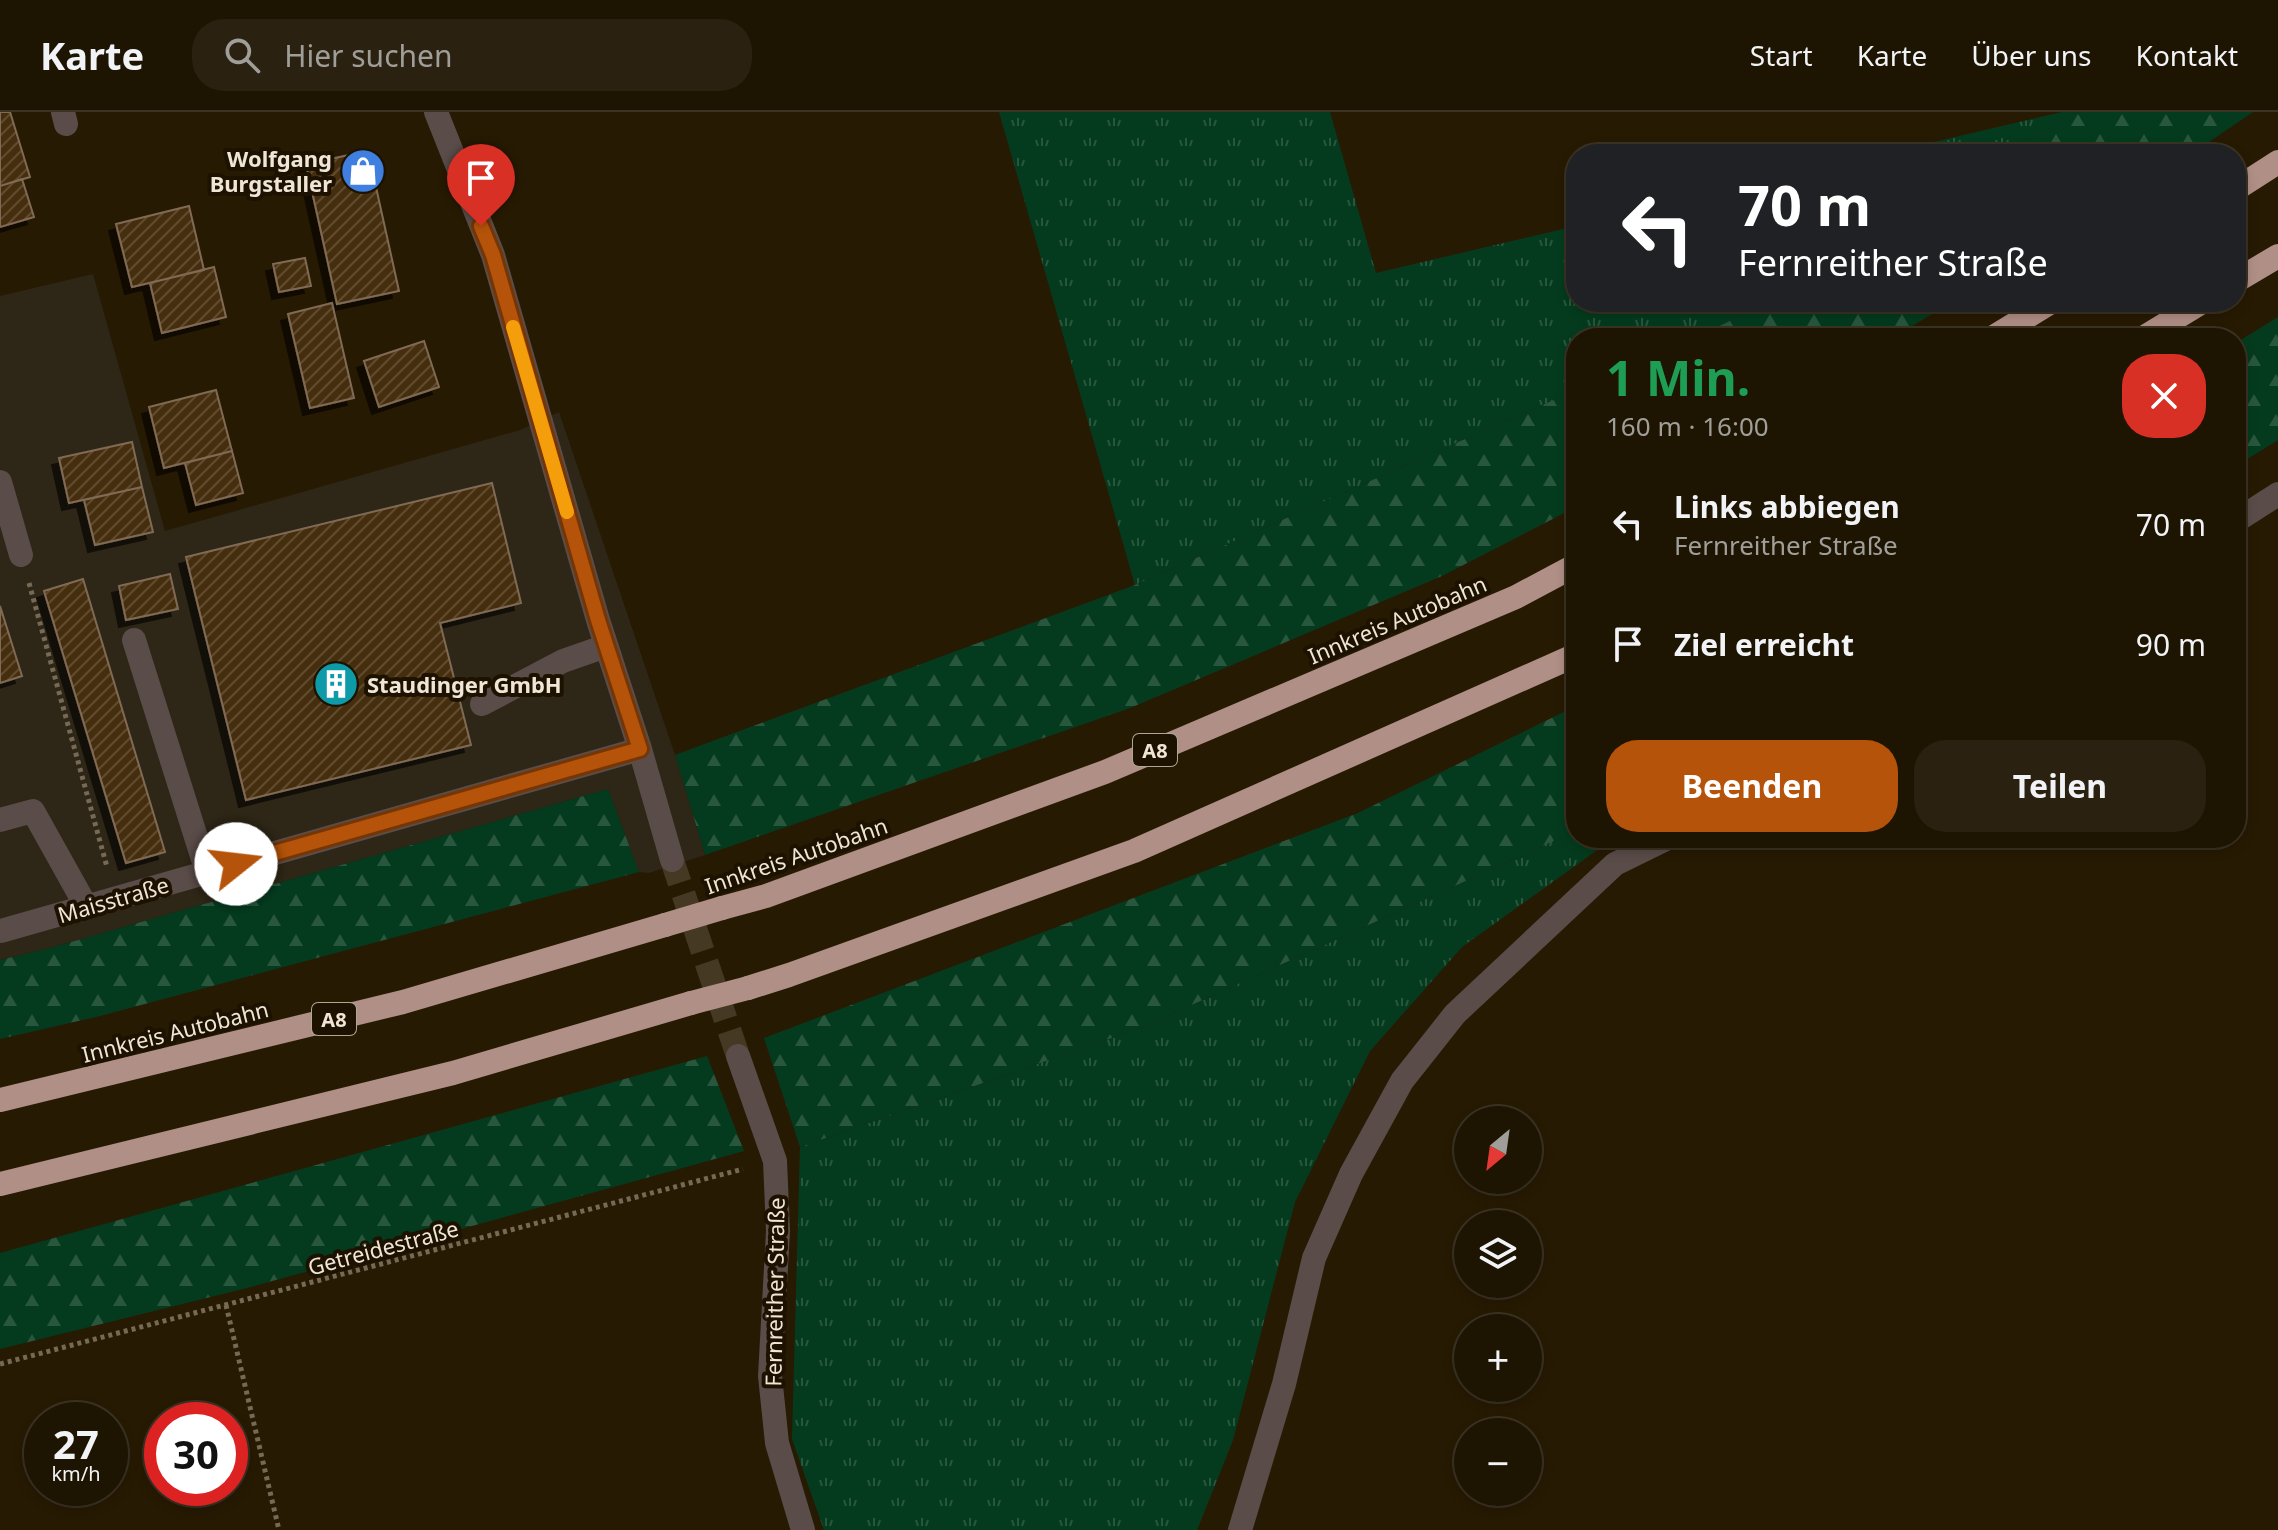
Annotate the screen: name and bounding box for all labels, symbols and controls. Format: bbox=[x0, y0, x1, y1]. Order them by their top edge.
search box bbox=[192, 19, 752, 91]
text: Karte bbox=[40, 29, 144, 81]
icon: search bbox=[220, 33, 264, 77]
text: Hier suchen bbox=[284, 35, 453, 76]
text: Start bbox=[1750, 36, 1813, 74]
text: Karte bbox=[1857, 36, 1927, 74]
text: Über uns bbox=[1971, 36, 2092, 74]
text: Kontakt bbox=[2136, 36, 2238, 74]
place label: Wolfgang Burgstaller bbox=[210, 143, 332, 198]
pin bbox=[447, 144, 515, 226]
shop icon: Wolfgang Burgstaller bbox=[339, 147, 387, 195]
icon: arrive bbox=[459, 156, 503, 200]
text: 70 m bbox=[1738, 166, 1871, 242]
icon: left bbox=[1606, 176, 1710, 280]
text: Fernreither Straße bbox=[1738, 238, 2048, 287]
text: 1 Min. bbox=[1606, 345, 1750, 410]
button: close bbox=[2122, 354, 2206, 438]
text: 160 m · 16:00 bbox=[1606, 408, 1769, 444]
text: Links abbiegen bbox=[1674, 486, 1900, 527]
icon: left bbox=[1606, 502, 1650, 546]
text: 70 m bbox=[2136, 504, 2206, 545]
text: Fernreither Straße bbox=[1674, 527, 1898, 563]
street label: Innkreis Autobahn bbox=[1303, 568, 1491, 670]
icon: arrive bbox=[1606, 622, 1650, 666]
text: Ziel erreicht bbox=[1674, 624, 1854, 665]
text: 90 m bbox=[2136, 624, 2206, 665]
building icon: Staudinger GmbH bbox=[312, 660, 360, 708]
place label: Staudinger GmbH bbox=[367, 669, 562, 699]
road number: A8 bbox=[1133, 734, 1177, 766]
button: Beenden bbox=[1606, 740, 1898, 832]
button: Teilen bbox=[1914, 740, 2206, 832]
street label: Innkreis Autobahn bbox=[701, 810, 891, 900]
position arrow bbox=[194, 822, 278, 906]
street label: Maisstraße bbox=[54, 869, 172, 929]
street label: Innkreis Autobahn bbox=[79, 993, 271, 1069]
road number: A8 bbox=[312, 1003, 356, 1035]
north arrow bbox=[1454, 1106, 1542, 1194]
map controls bbox=[1454, 1106, 1542, 1506]
street label: Fernreither Straße bbox=[757, 1197, 791, 1387]
button: layers bbox=[1454, 1210, 1542, 1298]
street label: Getreidestraße bbox=[304, 1212, 462, 1282]
button: + bbox=[1454, 1314, 1542, 1402]
speed limit sign: 30 bbox=[144, 1402, 248, 1506]
text: 27 bbox=[53, 1416, 99, 1471]
button: − bbox=[1454, 1418, 1542, 1506]
text: km/h bbox=[51, 1460, 101, 1487]

